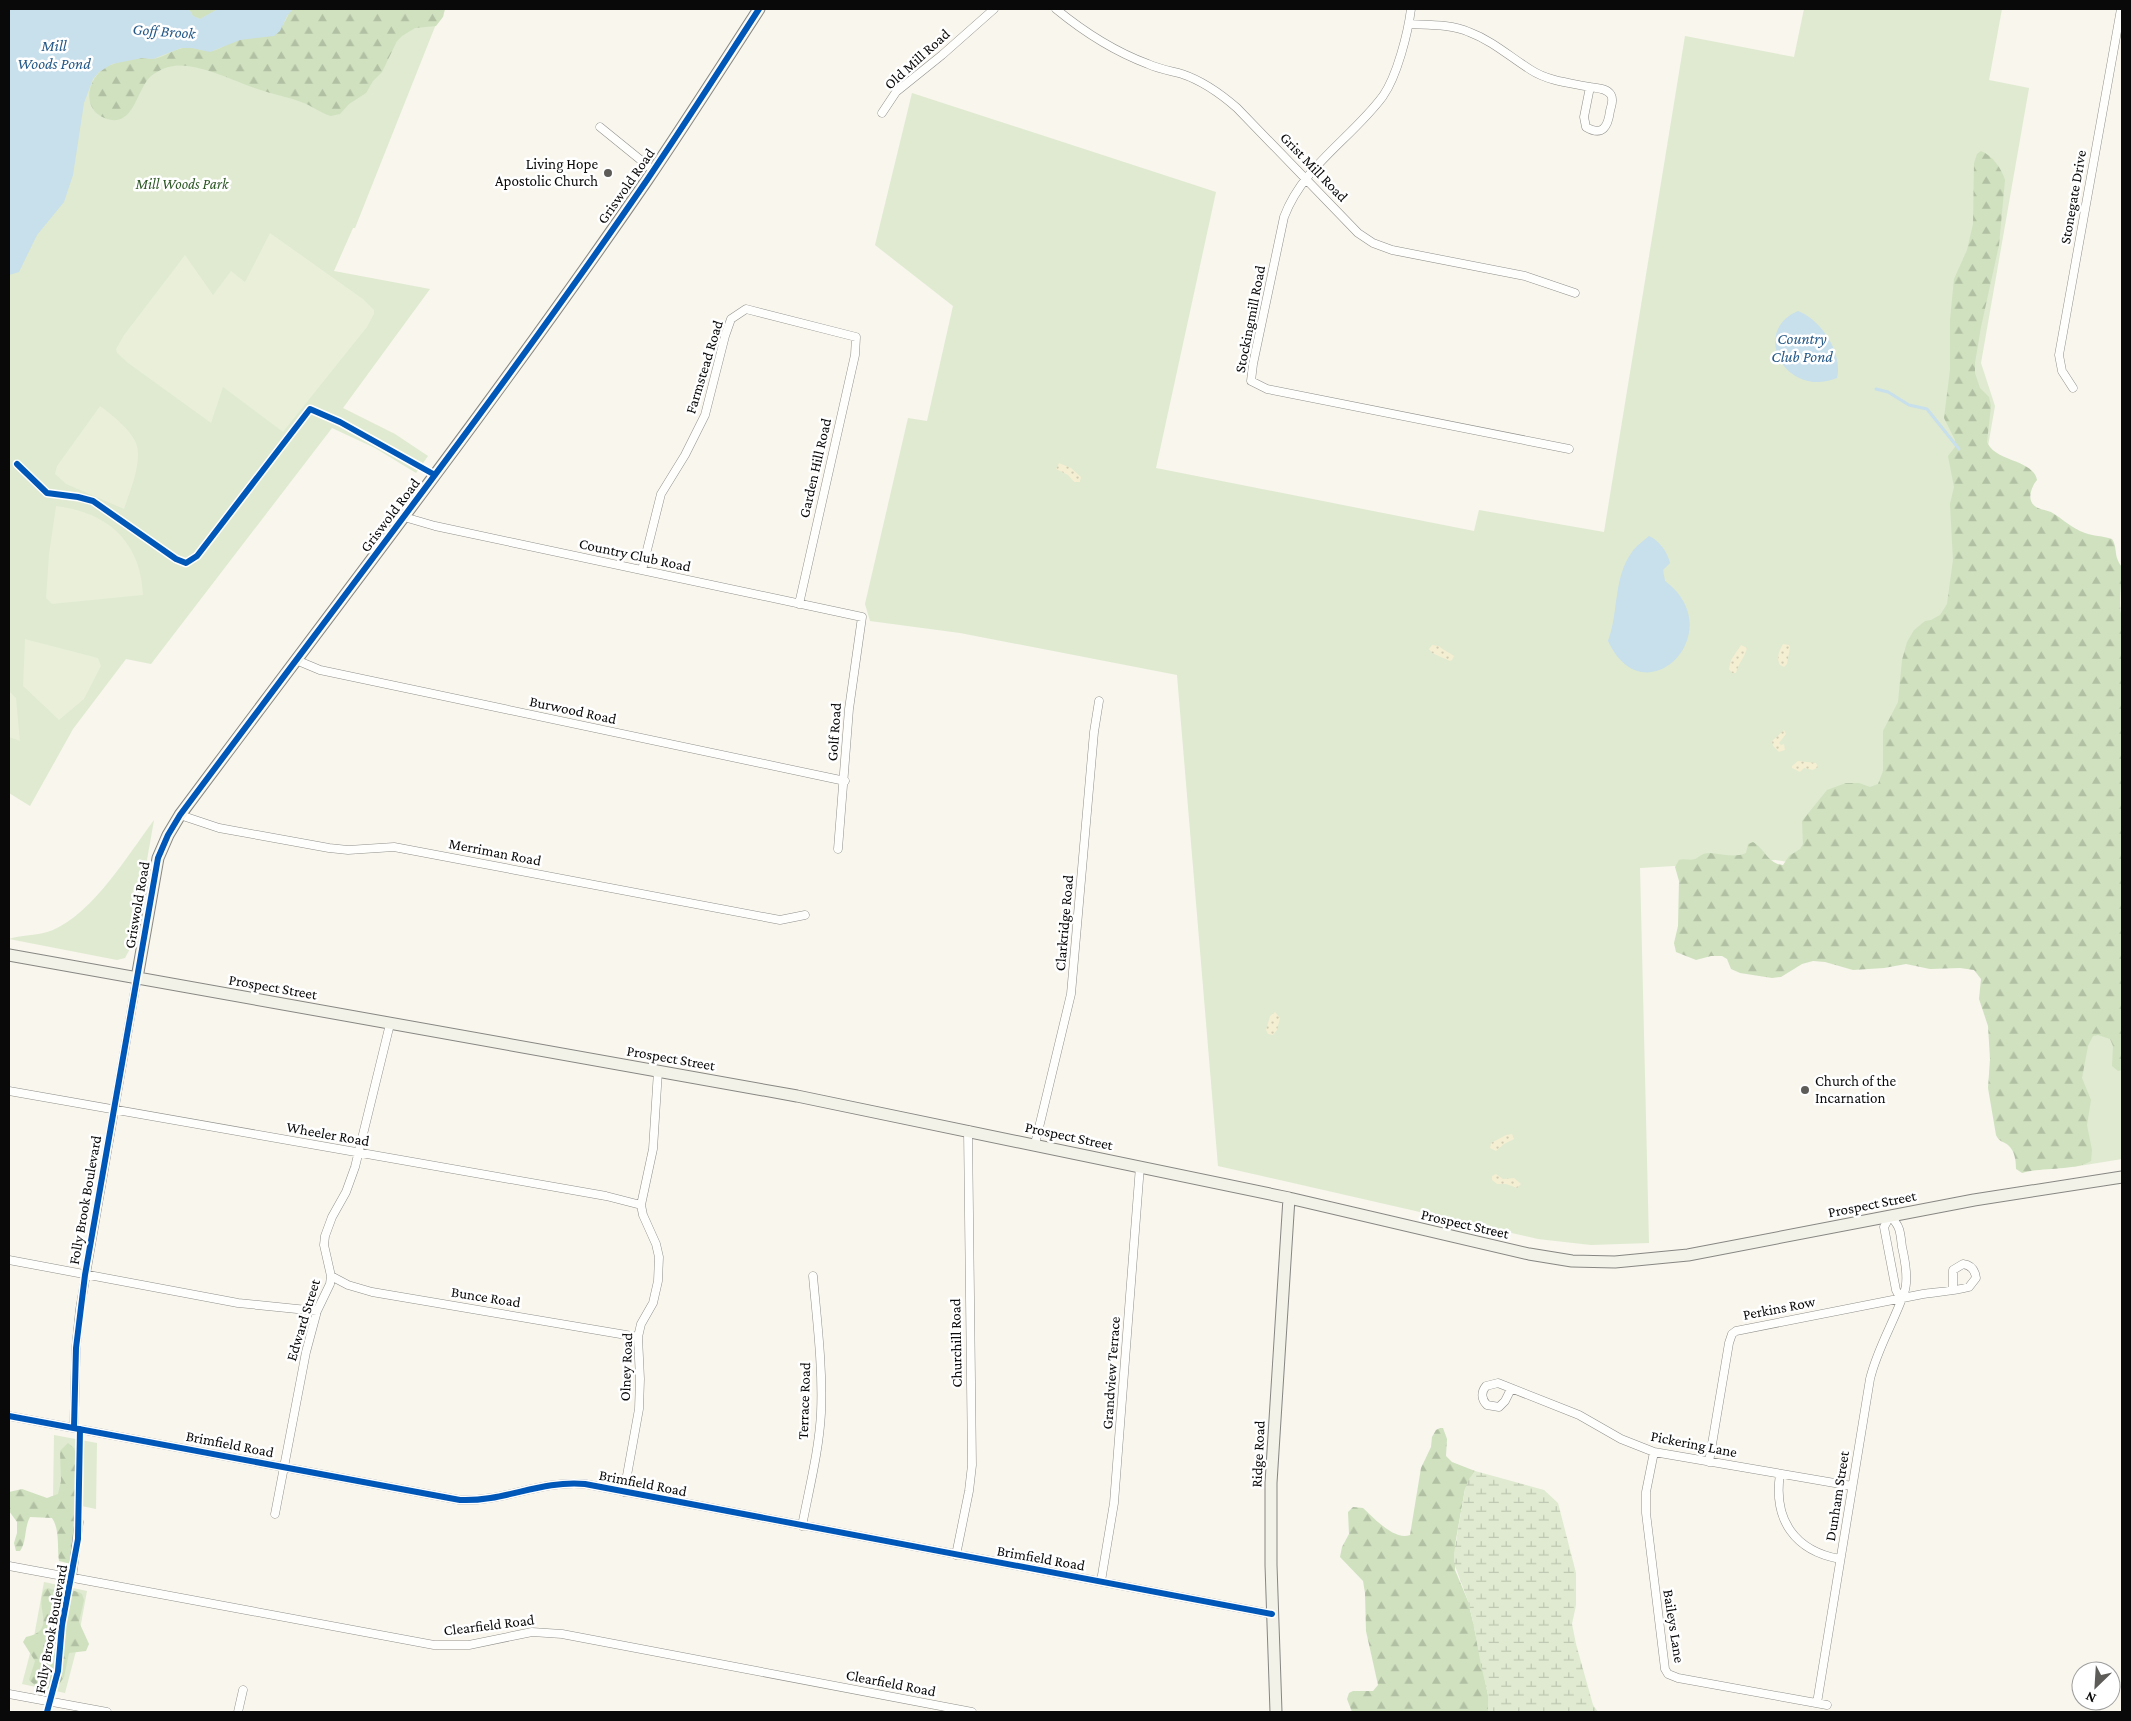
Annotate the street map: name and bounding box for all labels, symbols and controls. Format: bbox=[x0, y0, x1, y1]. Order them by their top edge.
water label: Goff Brook bbox=[132, 20, 197, 43]
street label: Old Mill Road bbox=[881, 25, 953, 92]
water label: Mill Woods Pond bbox=[17, 37, 91, 72]
street label: Grist Mill Road bbox=[1277, 129, 1351, 205]
street label: Griswold Road bbox=[594, 145, 658, 227]
street label: Stonegate Drive bbox=[2057, 148, 2090, 245]
place label: Living Hope Apostolic Church bbox=[495, 156, 598, 190]
marker: Living Hope Apostolic Church bbox=[602, 167, 614, 179]
park label: Mill Woods Park bbox=[134, 176, 230, 192]
street label: Stockingmill Road bbox=[1232, 264, 1269, 374]
street label: Farmstead Road bbox=[682, 318, 726, 416]
water label: Country Club Pond bbox=[1771, 330, 1833, 365]
street label: Garden Hill Road bbox=[796, 417, 834, 519]
street label: Griswold Road bbox=[357, 475, 423, 555]
street label: Country Club Road bbox=[577, 535, 692, 576]
street label: Burwood Road bbox=[528, 693, 618, 727]
street label: Golf Road bbox=[824, 702, 844, 762]
street label: Merriman Road bbox=[447, 835, 543, 869]
street label: Griswold Road bbox=[121, 860, 153, 950]
street label: Clarkridge Road bbox=[1052, 874, 1077, 972]
street label: Prospect Street bbox=[227, 971, 319, 1004]
street label: Prospect Street bbox=[625, 1042, 717, 1075]
place label: Church of the Incarnation bbox=[1815, 1073, 1897, 1106]
marker: Church of the Incarnation bbox=[1799, 1084, 1811, 1096]
street label: Wheeler Road bbox=[285, 1119, 371, 1149]
street label: Prospect Street bbox=[1023, 1119, 1115, 1154]
street label: Folly Brook Boulevard bbox=[66, 1134, 105, 1266]
street label: Prospect Street bbox=[1827, 1187, 1919, 1221]
street label: Prospect Street bbox=[1419, 1206, 1511, 1243]
street label: Edward Street bbox=[283, 1276, 323, 1363]
street label: Bunce Road bbox=[450, 1284, 522, 1310]
street label: Perkins Row bbox=[1741, 1293, 1818, 1323]
street label: Churchill Road bbox=[947, 1298, 965, 1388]
street label: Grandview Terrace bbox=[1099, 1316, 1123, 1430]
street label: Olney Road bbox=[617, 1332, 636, 1402]
street label: Terrace Road bbox=[795, 1362, 813, 1440]
street label: Ridge Road bbox=[1248, 1420, 1269, 1488]
street label: Brimfield Road bbox=[185, 1428, 275, 1460]
street label: Pickering Lane bbox=[1649, 1428, 1739, 1461]
street label: Dunham Street bbox=[1822, 1449, 1852, 1542]
street label: Brimfield Road bbox=[598, 1467, 688, 1499]
street label: Brimfield Road bbox=[996, 1542, 1086, 1574]
street label: Folly Brook Boulevard bbox=[32, 1563, 71, 1695]
street label: Baileys Lane bbox=[1659, 1588, 1688, 1664]
street label: Clearfield Road bbox=[443, 1611, 535, 1639]
north arrow bbox=[2071, 1661, 2121, 1711]
street label: Clearfield Road bbox=[845, 1666, 937, 1700]
text: N bbox=[2082, 1688, 2098, 1707]

